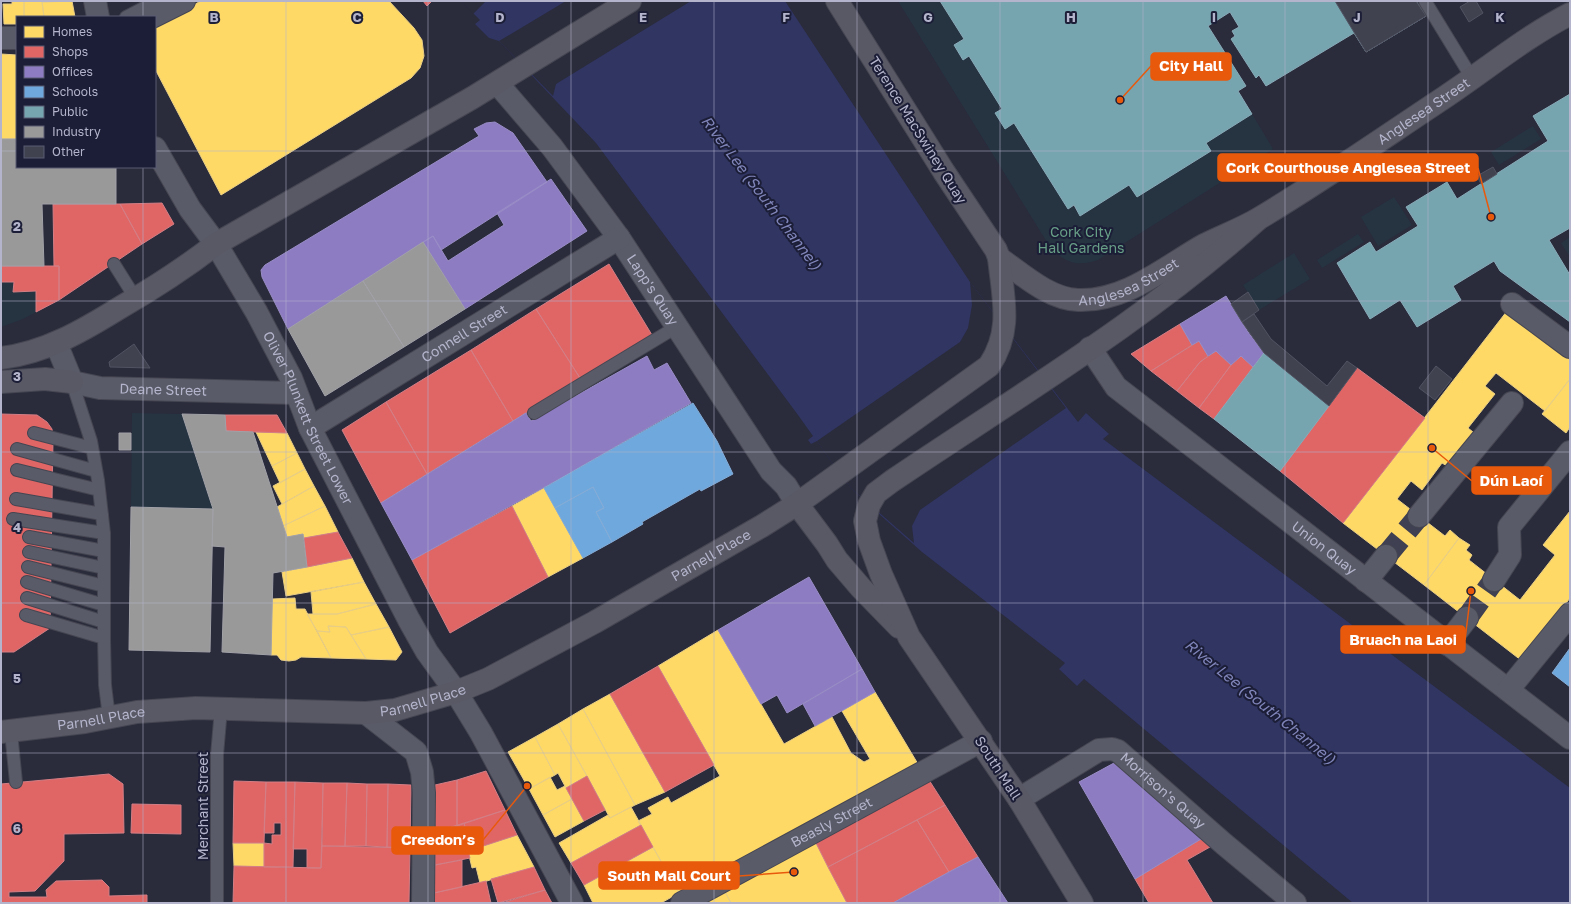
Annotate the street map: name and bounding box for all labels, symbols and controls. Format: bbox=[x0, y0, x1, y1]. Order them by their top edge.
text: B bbox=[209, 9, 219, 25]
text: C bbox=[352, 9, 362, 25]
text: D bbox=[495, 9, 505, 25]
text: E bbox=[639, 9, 647, 25]
text: F bbox=[782, 9, 790, 25]
text: G bbox=[923, 9, 933, 25]
text: H bbox=[1066, 9, 1076, 25]
text: I bbox=[1212, 9, 1216, 25]
text: J bbox=[1353, 9, 1361, 25]
text: K bbox=[1495, 9, 1505, 25]
legend bbox=[16, 16, 156, 168]
text: Homes bbox=[52, 24, 92, 39]
text: Shops bbox=[52, 44, 88, 59]
street label: Terence MacSwiney Quay bbox=[866, 53, 971, 207]
callout: City Hall bbox=[1151, 53, 1231, 80]
text: City Hall bbox=[1159, 56, 1223, 74]
text: Offices bbox=[52, 64, 93, 79]
street label: Anglesea Street bbox=[1374, 74, 1473, 148]
text: Schools bbox=[52, 84, 98, 99]
text: Public bbox=[52, 104, 89, 119]
water label: River Lee (South Channel) bbox=[698, 112, 826, 273]
text: Industry bbox=[52, 124, 101, 139]
text: Other bbox=[52, 144, 85, 159]
callout: Cork Courthouse Anglesea Street bbox=[1218, 154, 1478, 181]
text: Cork Courthouse Anglesea Street bbox=[1226, 158, 1470, 176]
text: 2 bbox=[13, 218, 21, 234]
park label: Cork City Hall Gardens bbox=[1038, 223, 1124, 256]
street label: Lapp's Quay bbox=[624, 251, 683, 328]
street label: Anglesea Street bbox=[1078, 254, 1181, 308]
street label: Connell Street bbox=[418, 300, 510, 365]
street label: Oliver Plunkett Street Lower bbox=[260, 328, 357, 508]
text: 3 bbox=[13, 368, 21, 384]
street label: Deane Street bbox=[119, 379, 207, 399]
callout: Dún Laoí bbox=[1472, 467, 1551, 494]
text: Dún Laoí bbox=[1480, 471, 1544, 489]
street label: Union Quay bbox=[1289, 517, 1360, 578]
text: 4 bbox=[13, 519, 21, 535]
street label: Parnell Place bbox=[668, 525, 753, 584]
callout: Bruach na Laoi bbox=[1341, 626, 1465, 653]
text: Bruach na Laoi bbox=[1349, 630, 1457, 648]
water label: River Lee (South Channel) bbox=[1182, 635, 1340, 768]
text: 5 bbox=[13, 670, 21, 686]
street label: Parnell Place bbox=[379, 680, 468, 720]
street label: Parnell Place bbox=[56, 702, 145, 733]
street label: South Mall bbox=[972, 733, 1025, 803]
street label: Morrison's Quay bbox=[1117, 748, 1210, 832]
street label: Merchant Street bbox=[194, 752, 211, 860]
street label: Beasly Street bbox=[788, 793, 875, 850]
text: 6 bbox=[13, 820, 21, 836]
callout: Creedon’s bbox=[392, 827, 483, 854]
text: Creedon’s bbox=[401, 830, 475, 848]
callout: South Mall Court bbox=[599, 862, 739, 889]
text: South Mall Court bbox=[607, 866, 731, 884]

